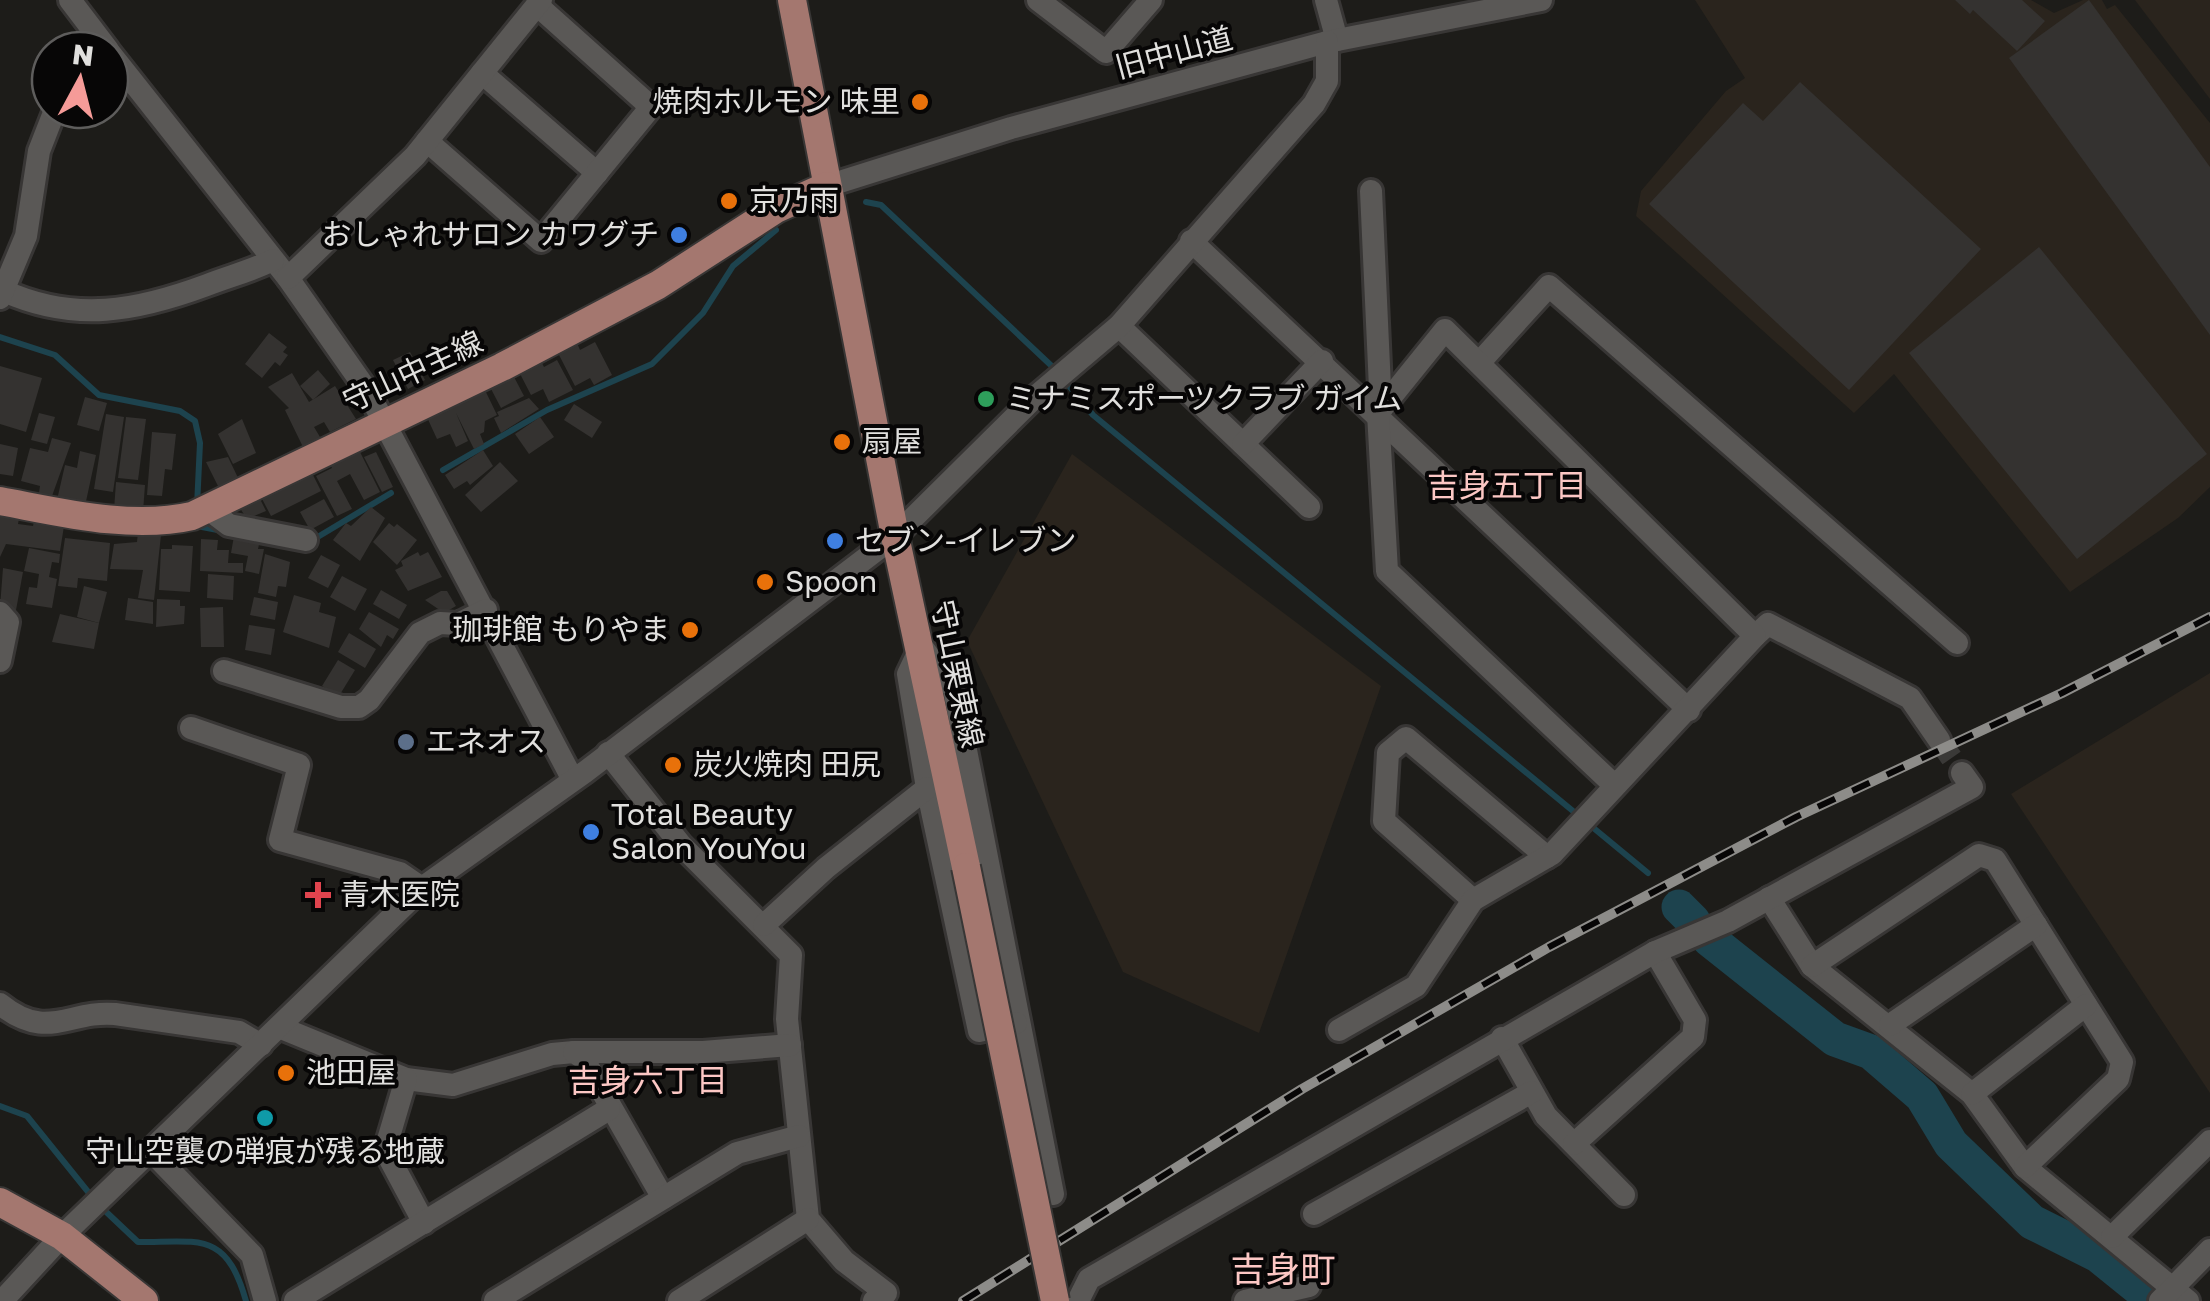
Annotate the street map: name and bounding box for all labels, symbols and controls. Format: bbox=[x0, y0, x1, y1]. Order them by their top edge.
street label: 旧中山道 bbox=[1111, 19, 1236, 85]
north arrow bbox=[30, 30, 130, 130]
text: N bbox=[71, 37, 96, 72]
place label: 焼肉ホルモン 味里 bbox=[653, 83, 900, 119]
marker: 焼肉ホルモン 味里 bbox=[909, 91, 931, 113]
place label: 京乃雨 bbox=[749, 182, 839, 218]
marker: 京乃雨 bbox=[718, 190, 740, 212]
place label: おしゃれサロン カワグチ bbox=[322, 216, 659, 252]
marker: おしゃれサロン カワグチ bbox=[668, 224, 690, 246]
street label: 守山中主線 bbox=[337, 323, 488, 419]
place label: ミナミスポーツクラブ ガイム bbox=[1006, 380, 1402, 416]
marker: ミナミスポーツクラブ ガイム bbox=[975, 388, 997, 410]
place label: 扇屋 bbox=[862, 423, 922, 459]
marker: 扇屋 bbox=[831, 431, 853, 453]
district label: 吉身五丁目 bbox=[1427, 466, 1587, 504]
place label: セブン-イレブン bbox=[855, 522, 1076, 558]
marker: セブン-イレブン bbox=[824, 530, 846, 552]
place label: Spoon bbox=[785, 563, 877, 599]
marker: Spoon bbox=[754, 571, 776, 593]
street label: 守山栗東線 bbox=[925, 597, 991, 751]
place label: 珈琲館 もりやま bbox=[453, 611, 670, 647]
marker: 珈琲館 もりやま bbox=[679, 619, 701, 641]
place label: エネオス bbox=[426, 723, 546, 759]
marker: エネオス bbox=[395, 731, 417, 753]
place label: 炭火焼肉 田尻 bbox=[693, 746, 881, 782]
marker: 炭火焼肉 田尻 bbox=[662, 754, 684, 776]
place label: Total Beauty Salon YouYou bbox=[611, 796, 806, 866]
marker: Total Beauty Salon YouYou bbox=[580, 821, 602, 843]
place label: 青木医院 bbox=[340, 876, 460, 912]
marker: 青木医院 bbox=[305, 882, 331, 908]
place label: 池田屋 bbox=[306, 1054, 396, 1090]
district label: 吉身六丁目 bbox=[568, 1061, 728, 1099]
marker: 池田屋 bbox=[275, 1062, 297, 1084]
marker: 守山空襲の弾痕が残る地蔵 bbox=[254, 1107, 276, 1129]
place label: 守山空襲の弾痕が残る地蔵 bbox=[85, 1133, 445, 1169]
district label: 吉身町 bbox=[1230, 1248, 1336, 1290]

